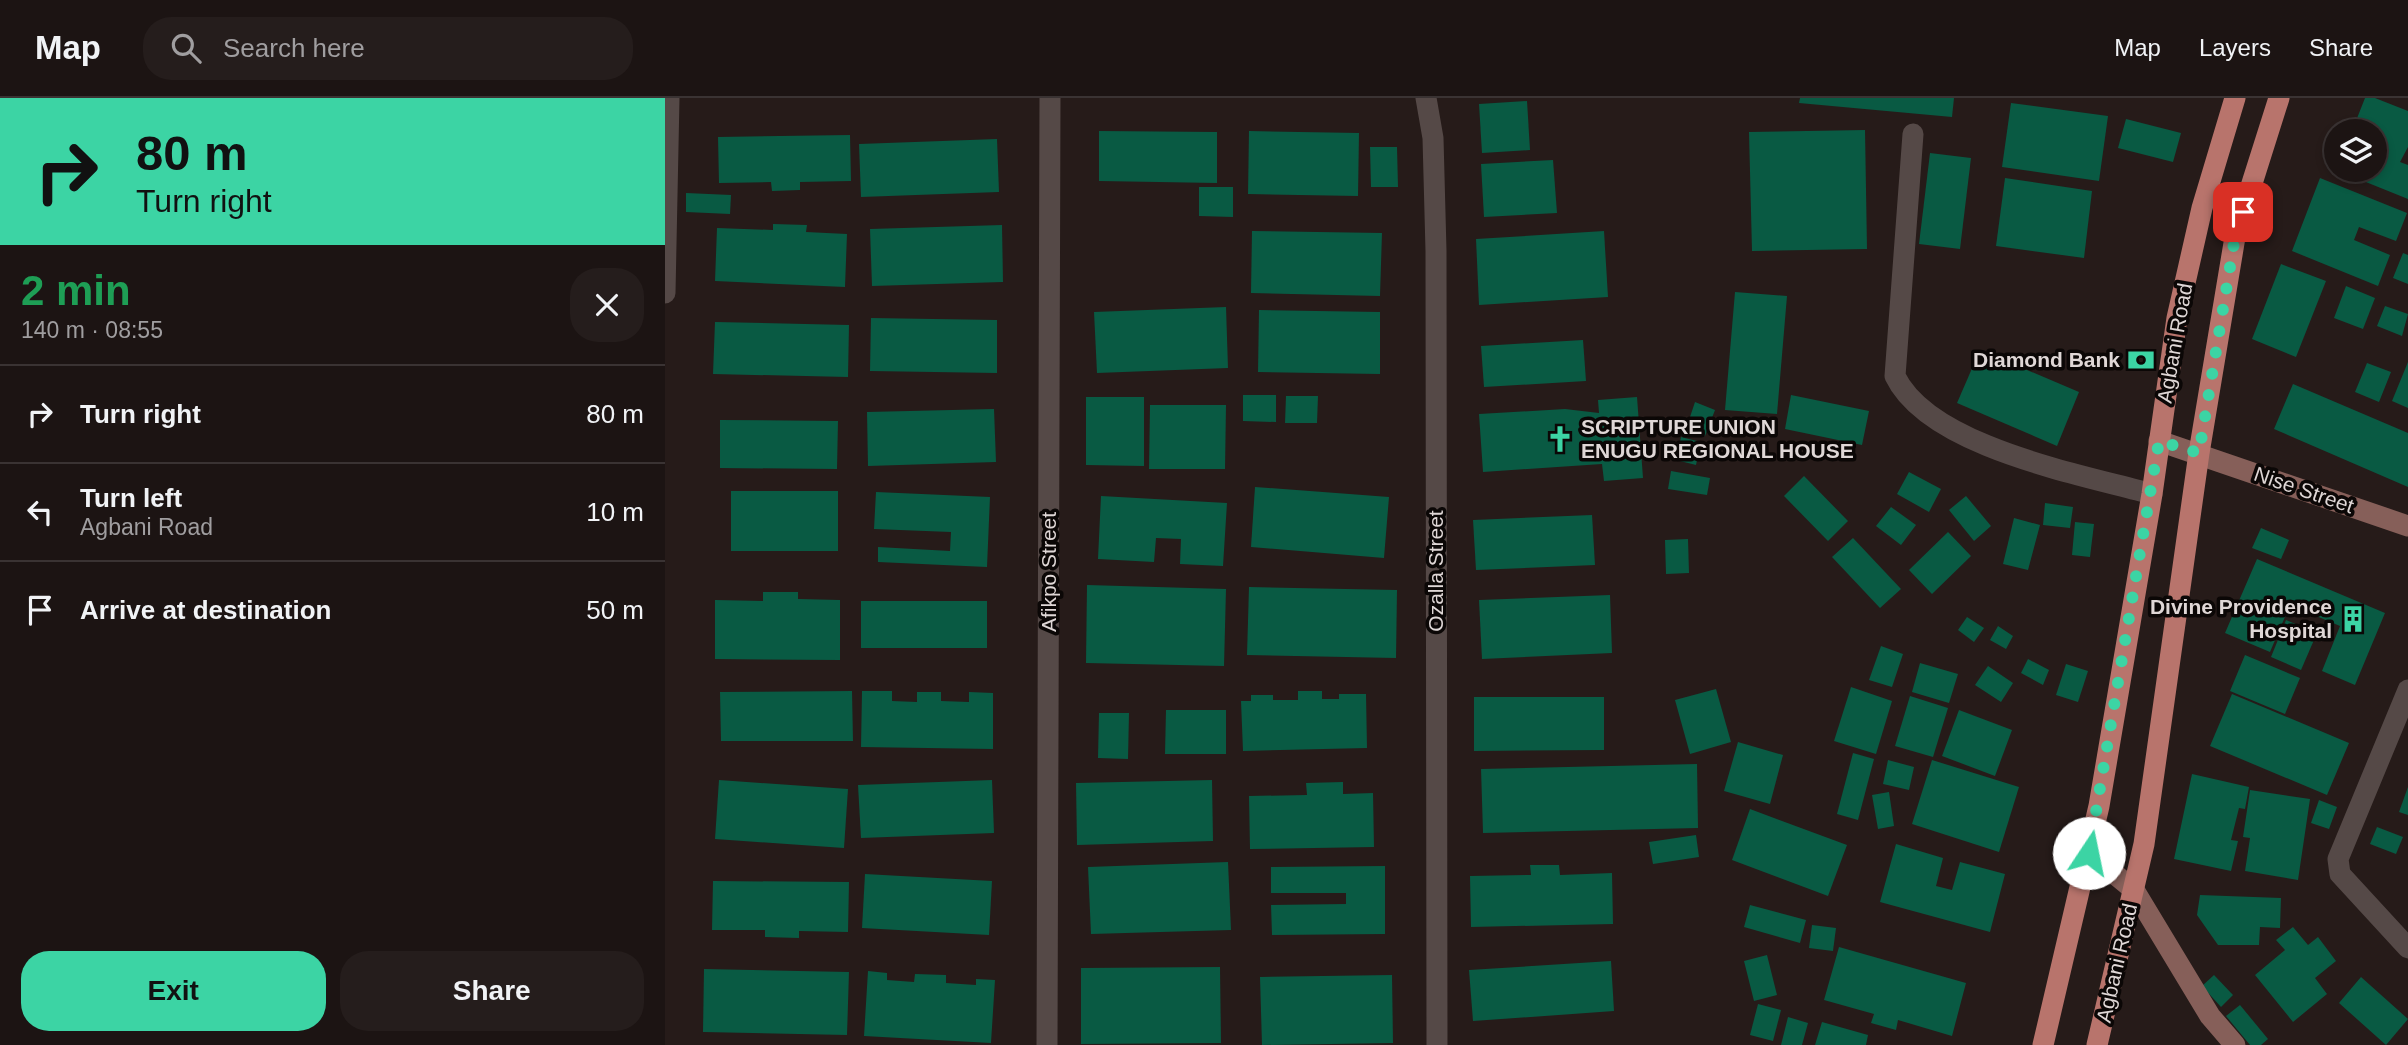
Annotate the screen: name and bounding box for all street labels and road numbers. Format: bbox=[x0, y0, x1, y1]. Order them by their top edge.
street label: Agbani Road bbox=[2153, 281, 2196, 405]
street label: Nise Street bbox=[2251, 462, 2357, 517]
street label: Ozalla Street bbox=[1424, 510, 1447, 632]
street label: Afikpo Street bbox=[1037, 512, 1060, 632]
street label: Agbani Road bbox=[2092, 901, 2141, 1025]

